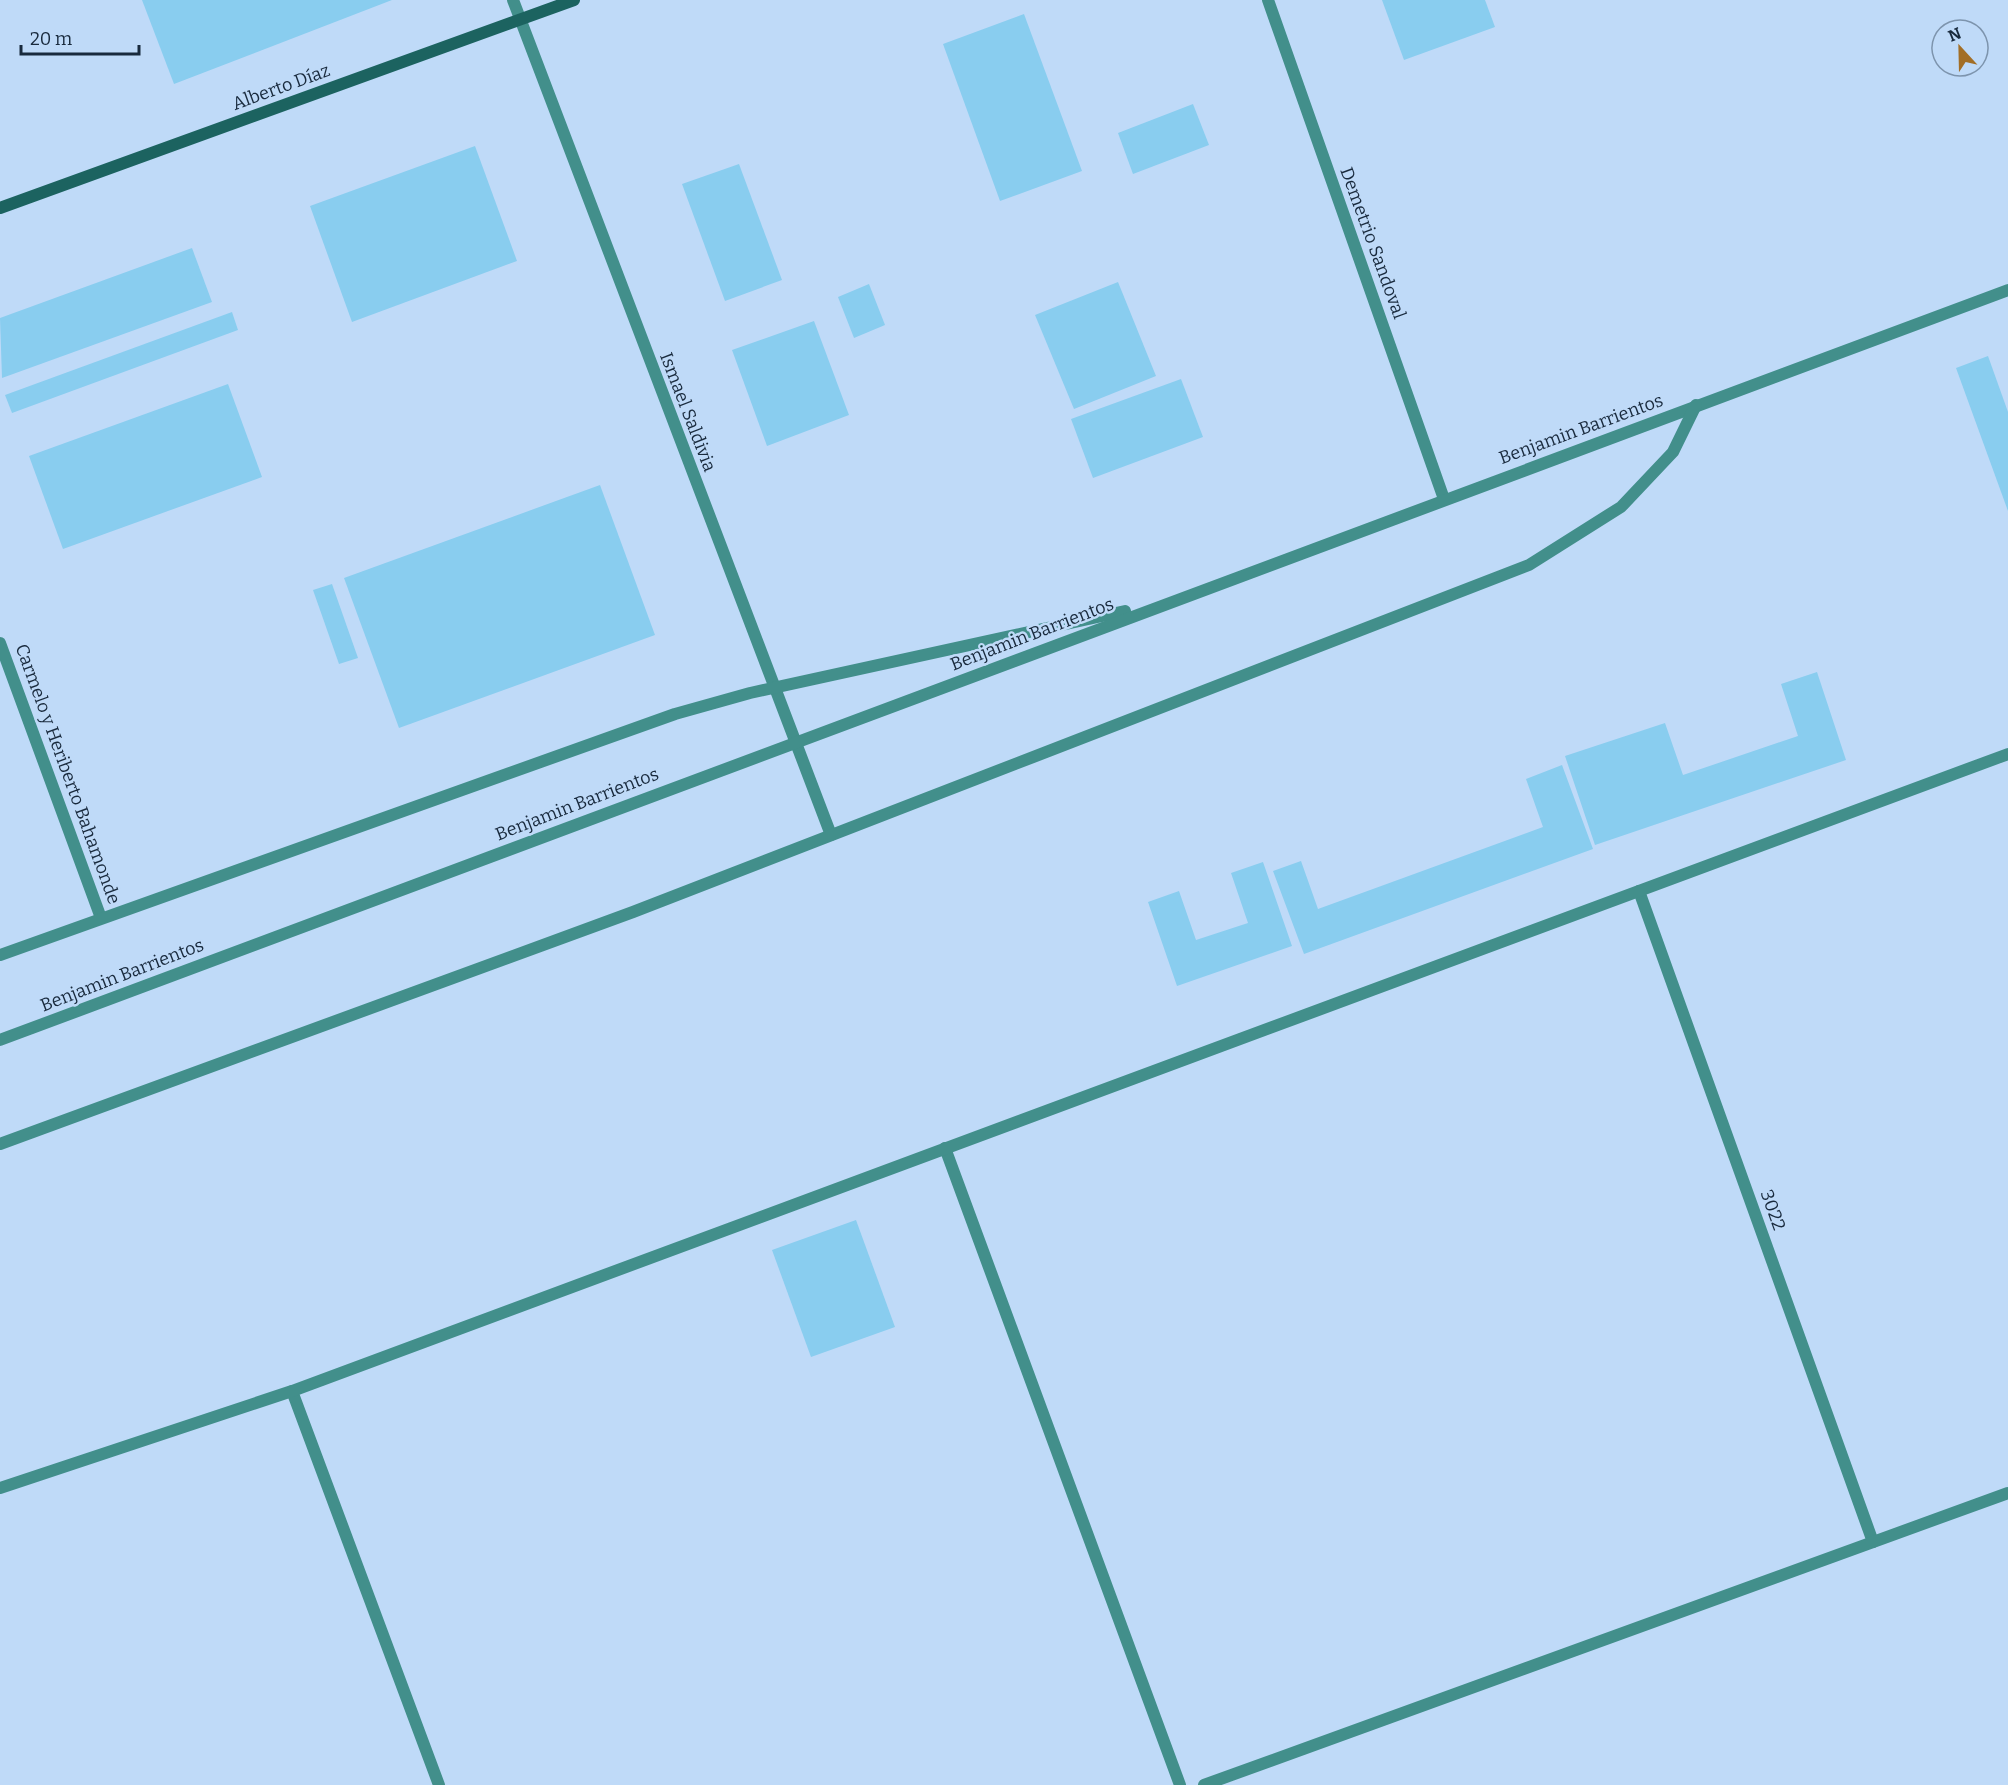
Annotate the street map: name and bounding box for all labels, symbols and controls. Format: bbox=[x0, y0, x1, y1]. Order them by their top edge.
scale bar bbox=[21, 18, 140, 56]
north arrow bbox=[1930, 18, 1990, 78]
text: N bbox=[1945, 23, 1964, 46]
text: 20 m bbox=[30, 28, 72, 50]
street label: Alberto Díaz bbox=[229, 59, 333, 115]
street label: Demetrio Sandoval bbox=[1335, 164, 1411, 322]
street label: Ismael Saldivia bbox=[655, 349, 721, 475]
street label: Benjamin Barrientos bbox=[1496, 389, 1666, 469]
street label: Benjamin Barrientos bbox=[947, 593, 1117, 675]
street label: Carmelo y Heriberto Bahamonde bbox=[11, 641, 125, 907]
street label: Benjamin Barrientos bbox=[492, 763, 662, 845]
street label: Benjamin Barrientos bbox=[37, 934, 207, 1016]
street label: 3022 bbox=[1756, 1187, 1790, 1233]

